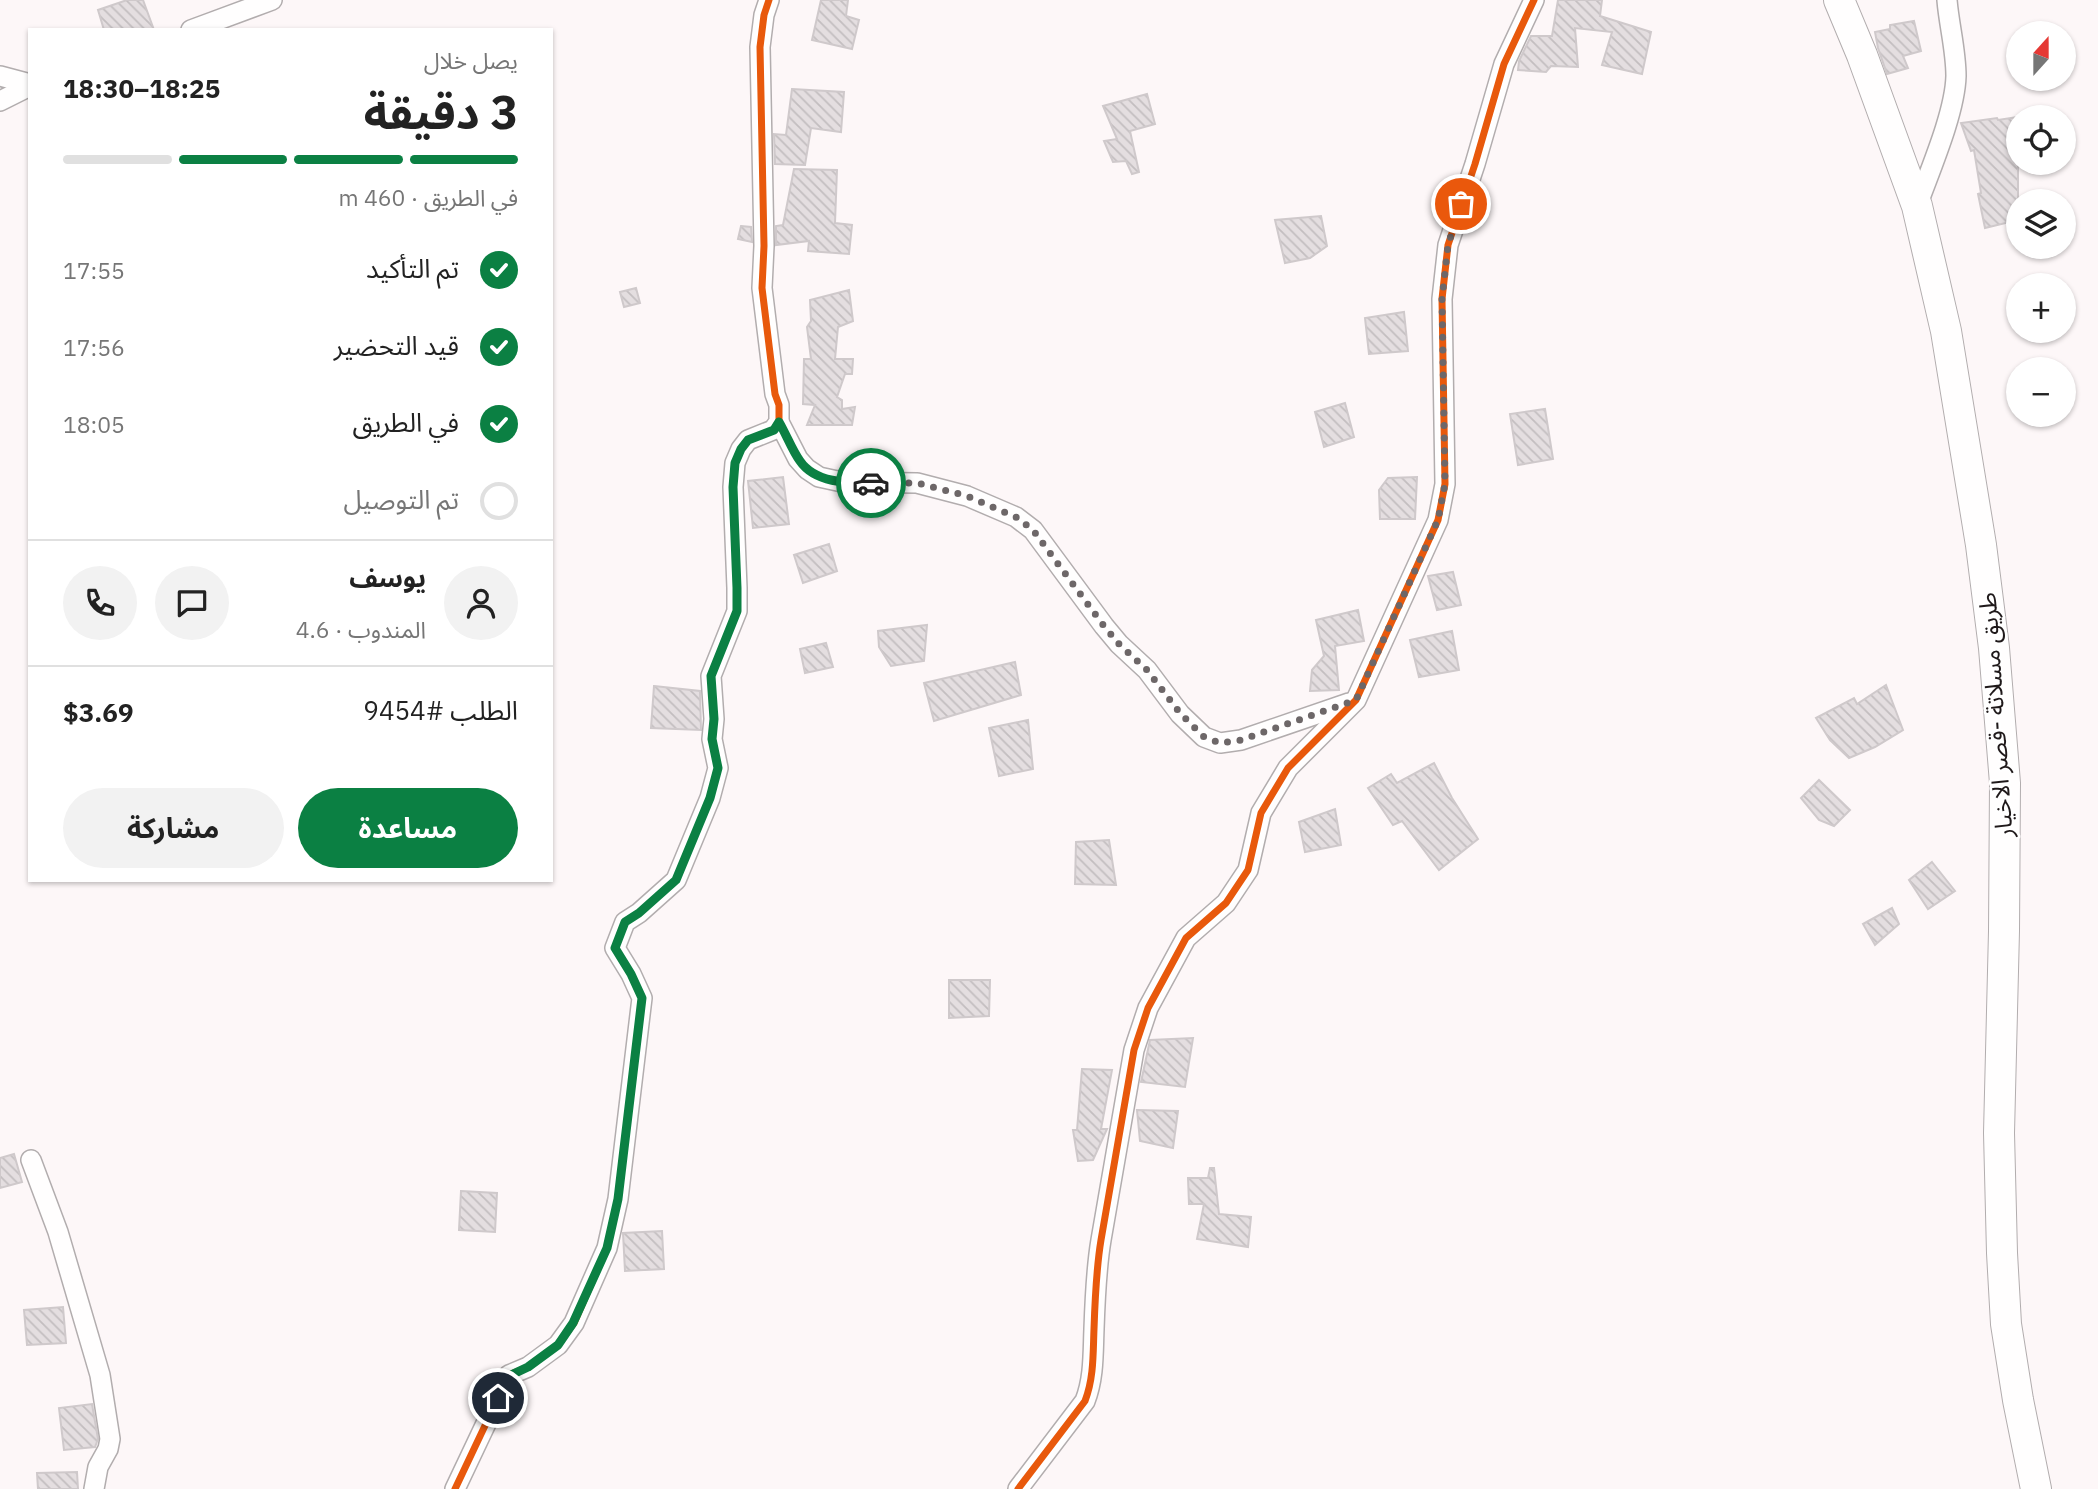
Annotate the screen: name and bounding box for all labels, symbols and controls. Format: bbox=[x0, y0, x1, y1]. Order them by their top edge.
north arrow bbox=[2006, 21, 2076, 91]
map controls bbox=[2006, 21, 2076, 427]
text: يصل خلال bbox=[424, 45, 518, 75]
text: 18:25–18:30 bbox=[63, 71, 220, 105]
text: 3 دقيقة bbox=[364, 82, 518, 142]
button: locate bbox=[2006, 105, 2076, 175]
pin bbox=[1431, 174, 1491, 234]
text: في الطريق · 460 m bbox=[338, 182, 518, 212]
icon: bag bbox=[1442, 185, 1480, 223]
button: layers bbox=[2006, 189, 2076, 259]
text: تم التأكيد bbox=[366, 251, 459, 285]
icon: check bbox=[480, 251, 518, 289]
text: 17:55 bbox=[63, 255, 125, 285]
button: + bbox=[2006, 273, 2076, 343]
text: قيد التحضير bbox=[334, 328, 459, 362]
icon: check bbox=[480, 328, 518, 366]
text: 17:56 bbox=[63, 332, 125, 362]
button: − bbox=[2006, 357, 2076, 427]
text: في الطريق bbox=[352, 405, 459, 439]
icon: check bbox=[480, 405, 518, 443]
text: 18:05 bbox=[63, 409, 125, 439]
courier bbox=[836, 448, 906, 518]
icon: car bbox=[852, 464, 890, 502]
text: تم التوصيل bbox=[343, 482, 459, 516]
text: يوسف bbox=[349, 560, 426, 594]
button: phone bbox=[63, 566, 137, 640]
button: chat bbox=[155, 566, 229, 640]
button: person bbox=[444, 566, 518, 640]
street label: طريق مسلاتة -قصر الاخيار bbox=[1970, 591, 2020, 840]
text: المندوب · 4.6 bbox=[296, 614, 426, 644]
text: الطلب #9454 bbox=[363, 693, 518, 727]
text: $3.69 bbox=[63, 695, 134, 729]
button: مشاركة bbox=[63, 788, 284, 868]
button: مساعدة bbox=[298, 788, 518, 868]
pin bbox=[468, 1368, 528, 1428]
icon: home bbox=[479, 1379, 517, 1417]

